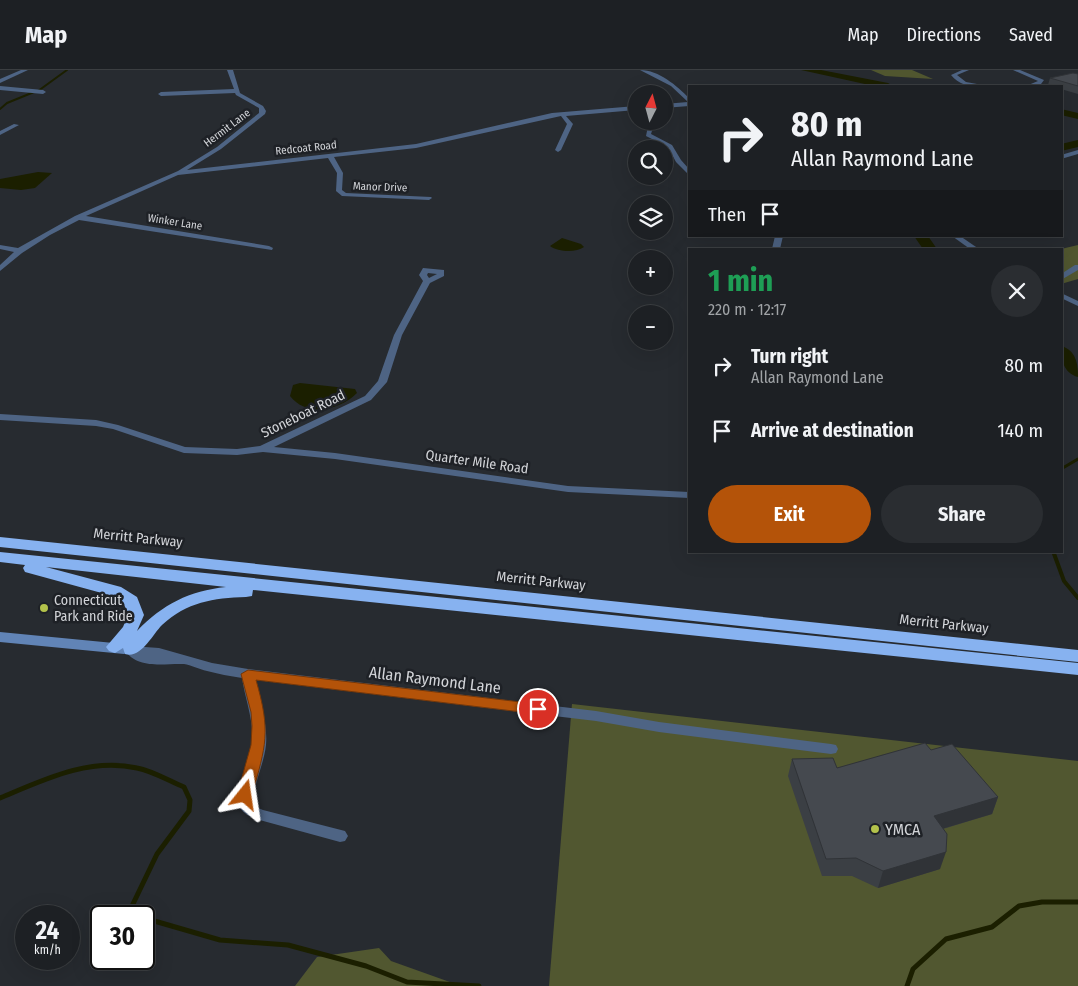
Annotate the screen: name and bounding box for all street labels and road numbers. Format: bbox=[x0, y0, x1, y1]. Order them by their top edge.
street label: Hermit Lane bbox=[201, 106, 253, 150]
street label: Redcoat Road bbox=[275, 138, 337, 158]
street label: Manor Drive bbox=[353, 180, 407, 194]
street label: Winker Lane bbox=[147, 211, 203, 233]
street label: Stoneboat Road bbox=[258, 386, 348, 442]
street label: Quarter Mile Road bbox=[424, 446, 530, 478]
street label: Merritt Parkway bbox=[93, 525, 184, 551]
street label: Merritt Parkway bbox=[496, 568, 587, 594]
street label: Merritt Parkway bbox=[899, 611, 990, 637]
street label: Allan Raymond Lane bbox=[368, 662, 502, 698]

